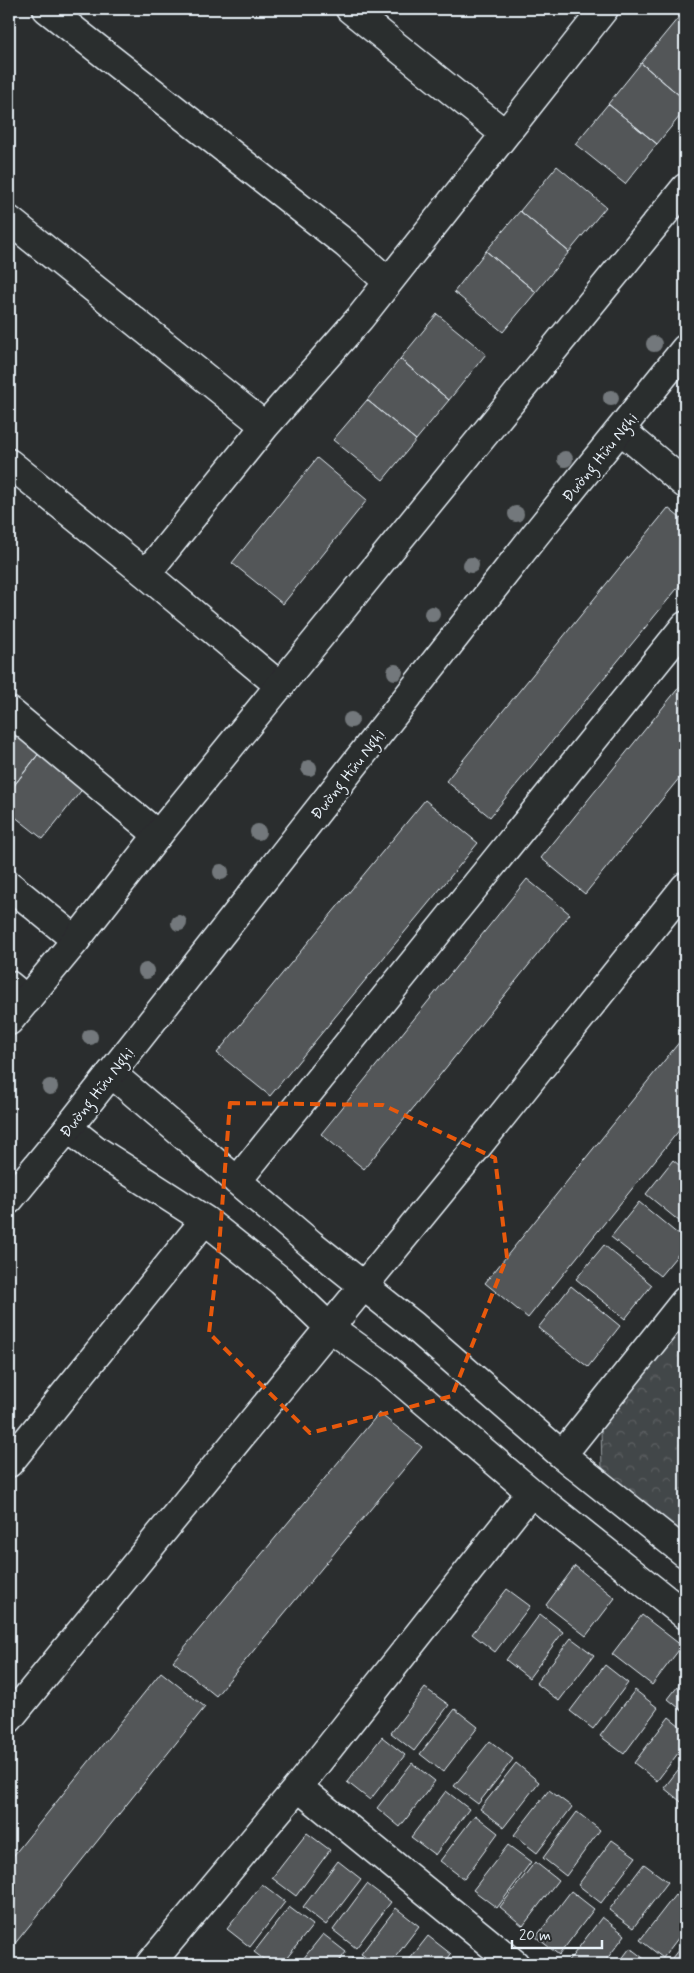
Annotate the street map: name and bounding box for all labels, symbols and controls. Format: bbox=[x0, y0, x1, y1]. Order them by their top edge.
street label: Đường Hữu Nghị bbox=[558, 409, 643, 507]
street label: Đường Hữu Nghị bbox=[306, 725, 391, 825]
street label: Đường Hữu Nghị bbox=[55, 1043, 140, 1143]
scale bar bbox=[512, 1918, 602, 1950]
text: 20 m bbox=[519, 1926, 551, 1946]

